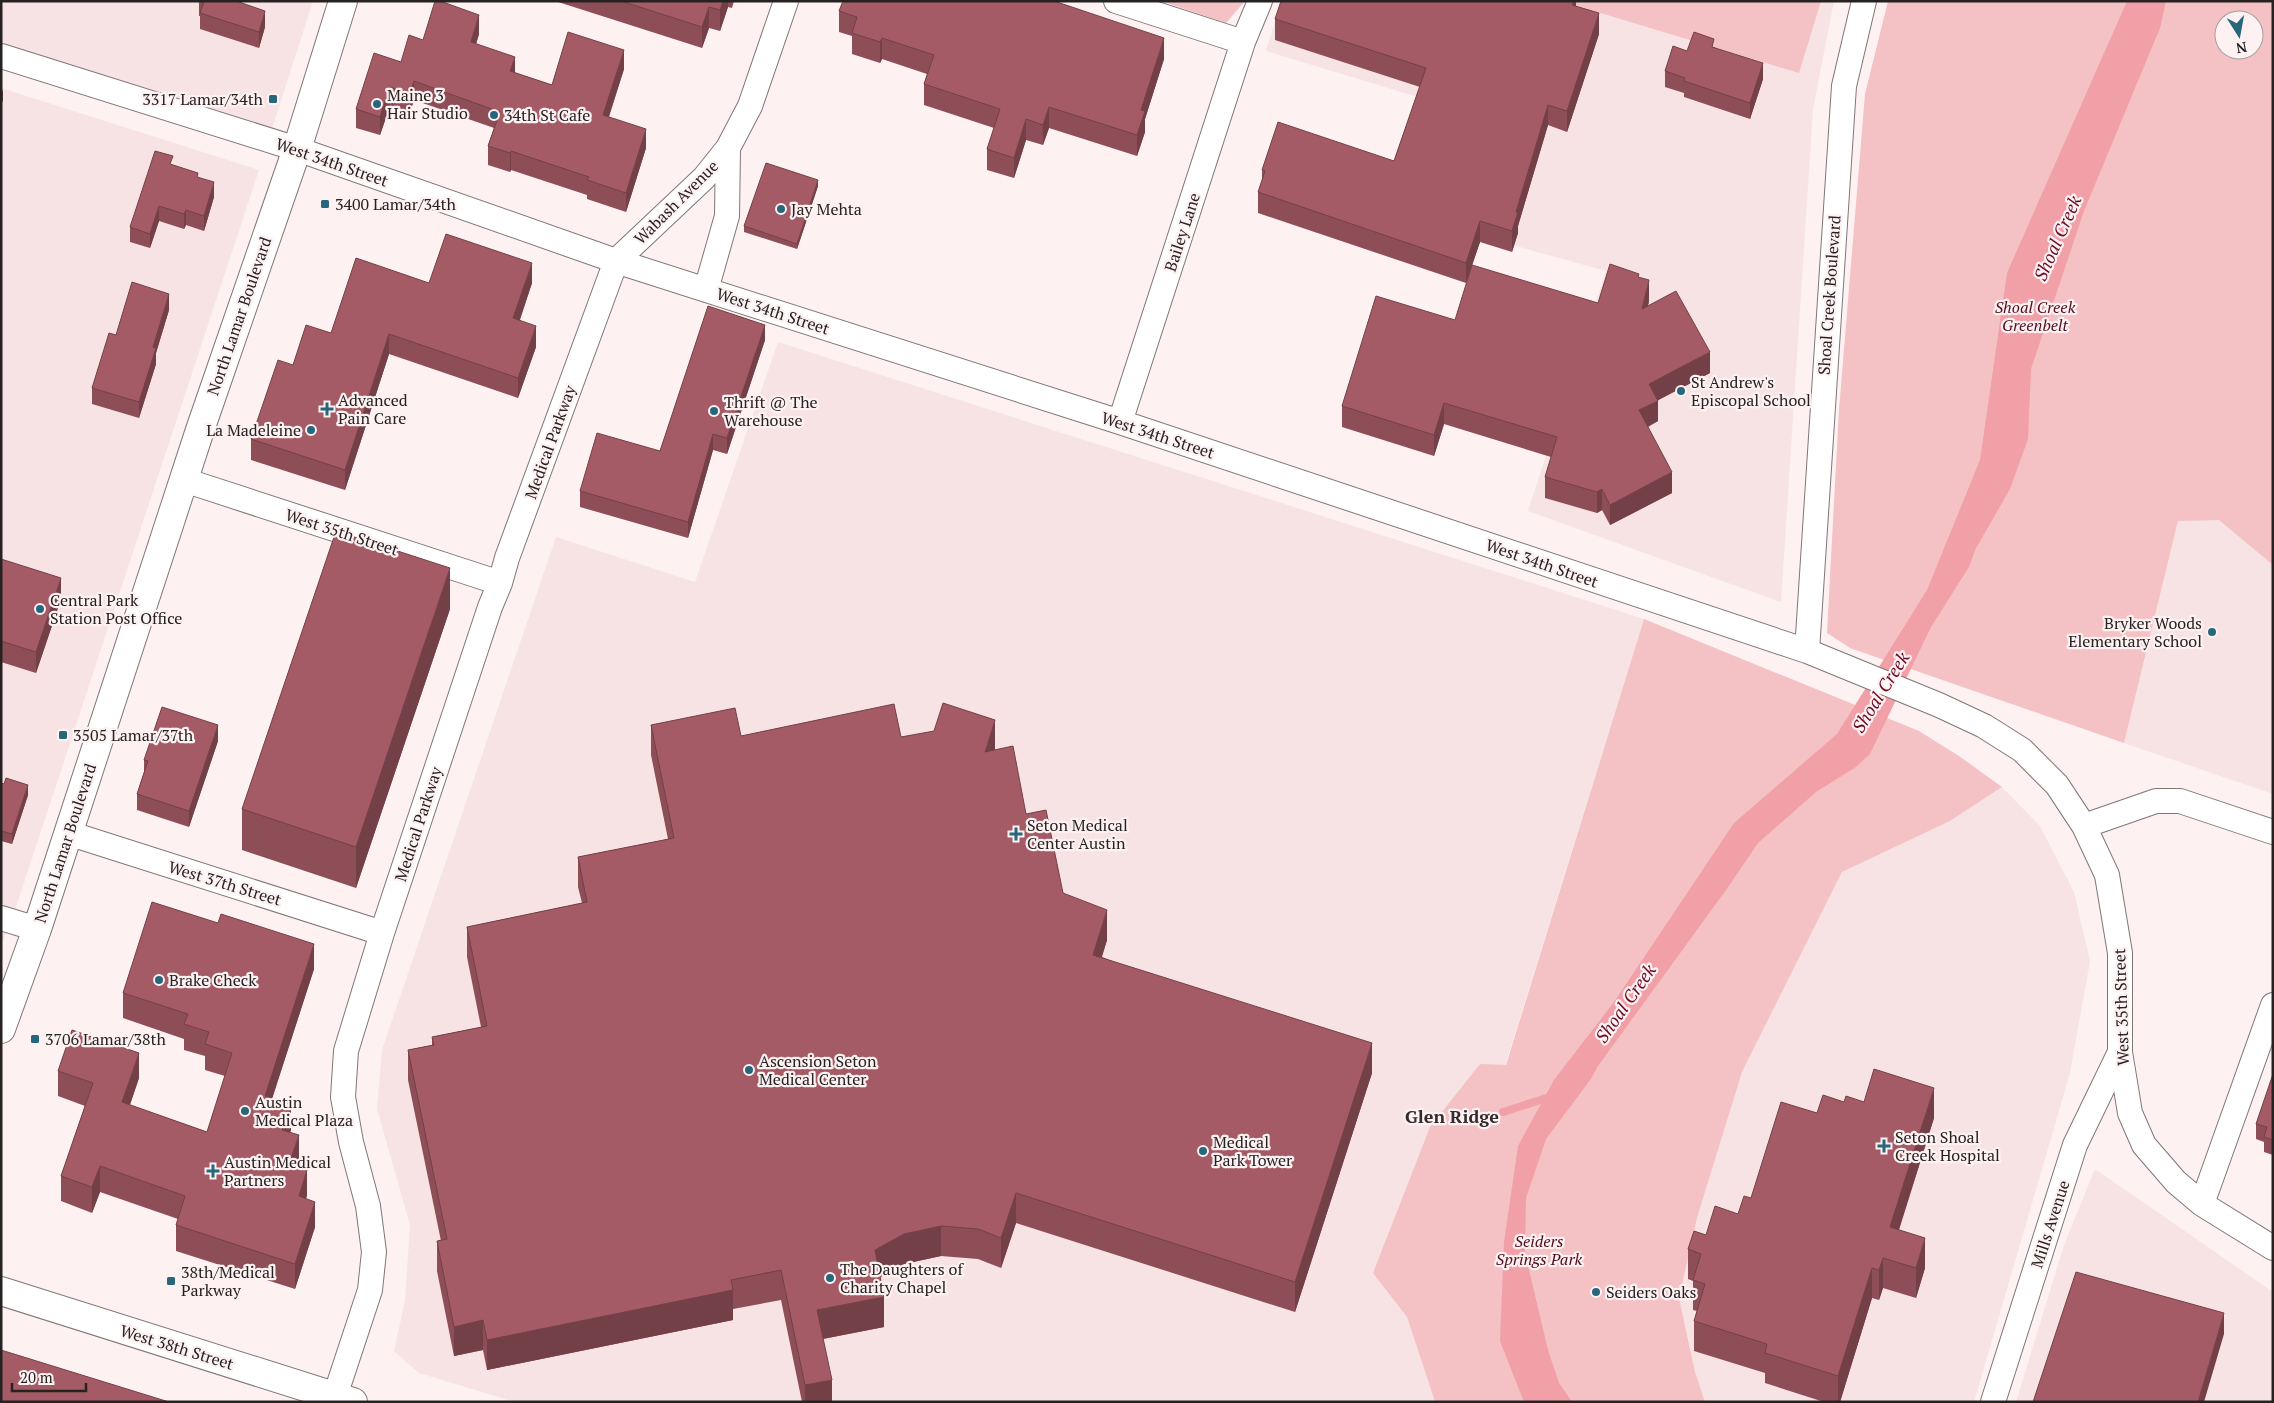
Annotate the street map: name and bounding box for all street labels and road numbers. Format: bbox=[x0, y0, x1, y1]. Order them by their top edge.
street label: West 34th Street bbox=[273, 132, 391, 192]
street label: Wabash Avenue bbox=[629, 155, 723, 249]
street label: Bailey Lane bbox=[1159, 190, 1205, 274]
street label: Shoal Creek Boulevard bbox=[1812, 214, 1846, 376]
street label: North Lamar Boulevard bbox=[202, 234, 277, 398]
street label: West 34th Street bbox=[714, 282, 832, 340]
street label: Medical Parkway bbox=[519, 381, 581, 502]
street label: West 34th Street bbox=[1099, 406, 1217, 464]
street label: West 35th Street bbox=[283, 503, 401, 561]
street label: West 34th Street bbox=[1483, 533, 1601, 593]
street label: North Lamar Boulevard bbox=[29, 760, 101, 926]
street label: Medical Parkway bbox=[389, 763, 447, 884]
street label: West 37th Street bbox=[166, 855, 284, 911]
street label: West 35th Street bbox=[2108, 948, 2134, 1066]
street label: Mills Avenue bbox=[2025, 1177, 2075, 1271]
street label: West 38th Street bbox=[118, 1319, 237, 1375]

